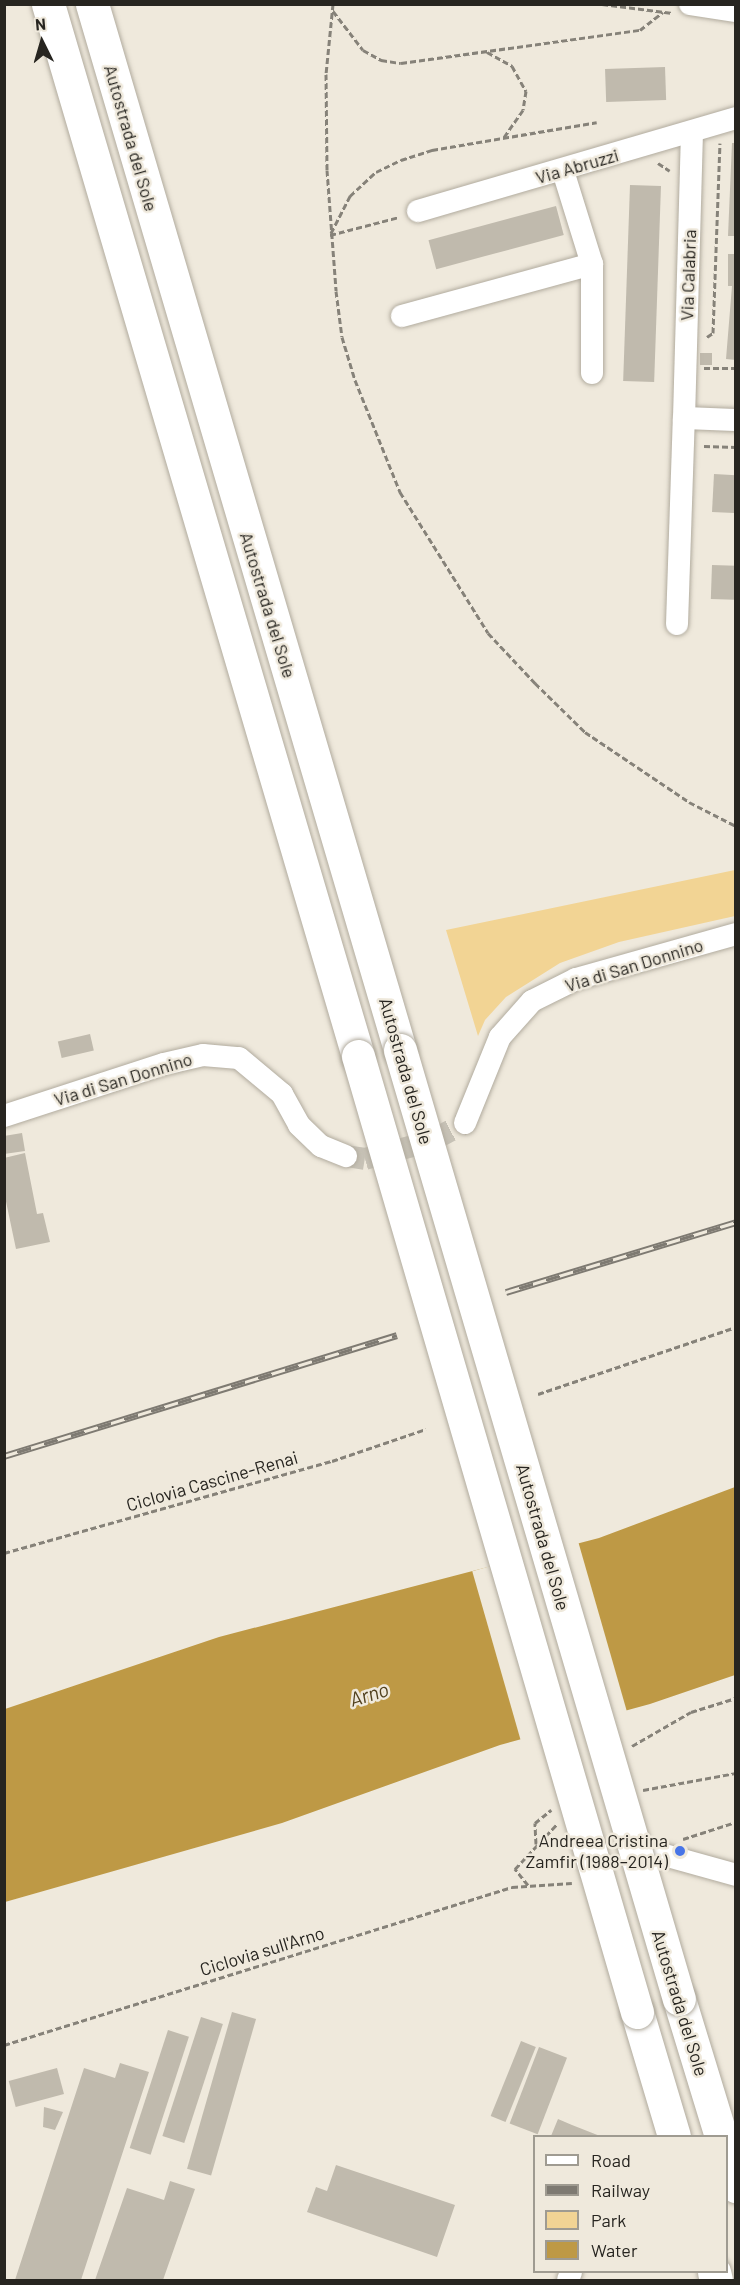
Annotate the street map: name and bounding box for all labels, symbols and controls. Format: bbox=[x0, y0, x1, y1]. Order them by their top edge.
north arrow bbox=[12, 12, 72, 72]
text: N bbox=[34, 14, 47, 33]
street label: Autostrada del Sole bbox=[100, 62, 162, 214]
street label: Via Abruzzi bbox=[533, 144, 621, 188]
street label: Via Calabria bbox=[676, 229, 700, 321]
street label: Autostrada del Sole bbox=[236, 529, 300, 681]
street label: Via di San Donnino bbox=[562, 934, 706, 996]
street label: Autostrada del Sole bbox=[375, 995, 437, 1147]
street label: Via di San Donnino bbox=[51, 1048, 195, 1110]
street label: Ciclovia Cascine-Renai bbox=[124, 1446, 300, 1516]
street label: Autostrada del Sole bbox=[512, 1461, 574, 1613]
water label: Arno bbox=[346, 1677, 392, 1711]
place label: Andreea Cristina Zamfir (1988–2014) bbox=[525, 1830, 668, 1872]
marker: Andreea Cristina Zamfir (1988–2014) bbox=[673, 1844, 687, 1858]
street label: Ciclovia sull'Arno bbox=[197, 1922, 327, 1980]
street label: Autostrada del Sole bbox=[648, 1927, 712, 2079]
legend bbox=[533, 2135, 728, 2273]
text: Road bbox=[591, 2149, 631, 2171]
text: Railway bbox=[591, 2179, 650, 2201]
text: Park bbox=[591, 2209, 626, 2231]
text: Water bbox=[591, 2239, 638, 2261]

